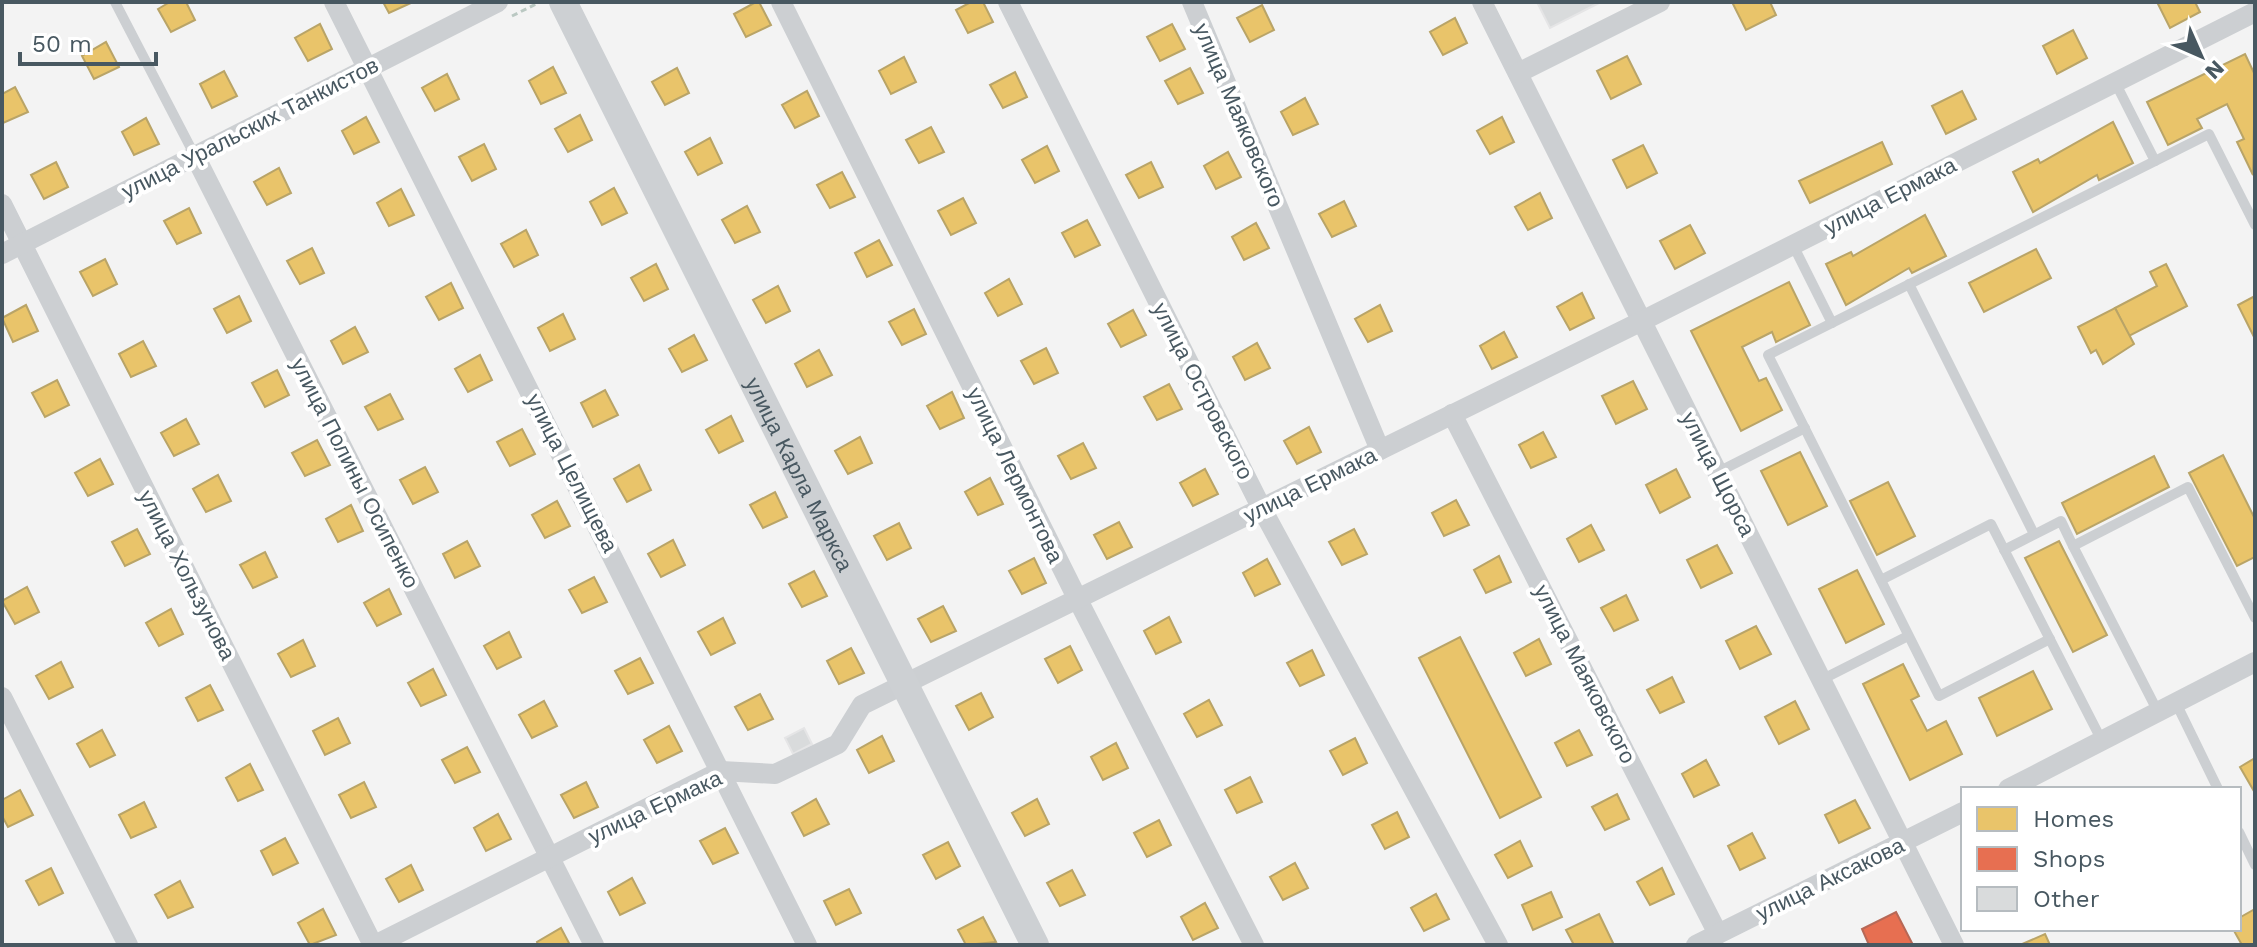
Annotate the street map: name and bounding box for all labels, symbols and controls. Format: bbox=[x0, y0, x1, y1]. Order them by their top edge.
scale bar bbox=[20, 16, 156, 66]
north arrow bbox=[2161, 16, 2241, 96]
street label: улица Маяковского bbox=[1189, 19, 1289, 211]
text: 50 m bbox=[32, 30, 92, 58]
street label: улица Уральских Танкистов bbox=[118, 52, 382, 204]
text: N bbox=[2200, 55, 2229, 84]
street label: улица Ермака bbox=[1820, 152, 1961, 240]
street label: улица Островского bbox=[1148, 298, 1258, 484]
street label: улица Полины Осипенко bbox=[286, 354, 424, 592]
street label: улица Карла Маркса bbox=[740, 373, 859, 576]
street label: улица Лермонтова bbox=[962, 383, 1069, 568]
street label: улица Целищева bbox=[521, 390, 623, 557]
street label: улица Щорса bbox=[1676, 408, 1760, 541]
street label: улица Ермака bbox=[1240, 442, 1381, 528]
street label: улица Хользунова bbox=[133, 486, 241, 665]
street label: улица Маяковского bbox=[1529, 580, 1641, 768]
street label: улица Ермака bbox=[584, 765, 726, 849]
legend bbox=[1961, 787, 2241, 931]
text: Homes bbox=[2033, 805, 2114, 833]
street label: улица Аксакова bbox=[1752, 832, 1909, 926]
text: Shops bbox=[2033, 845, 2105, 873]
text: Other bbox=[2033, 885, 2100, 913]

